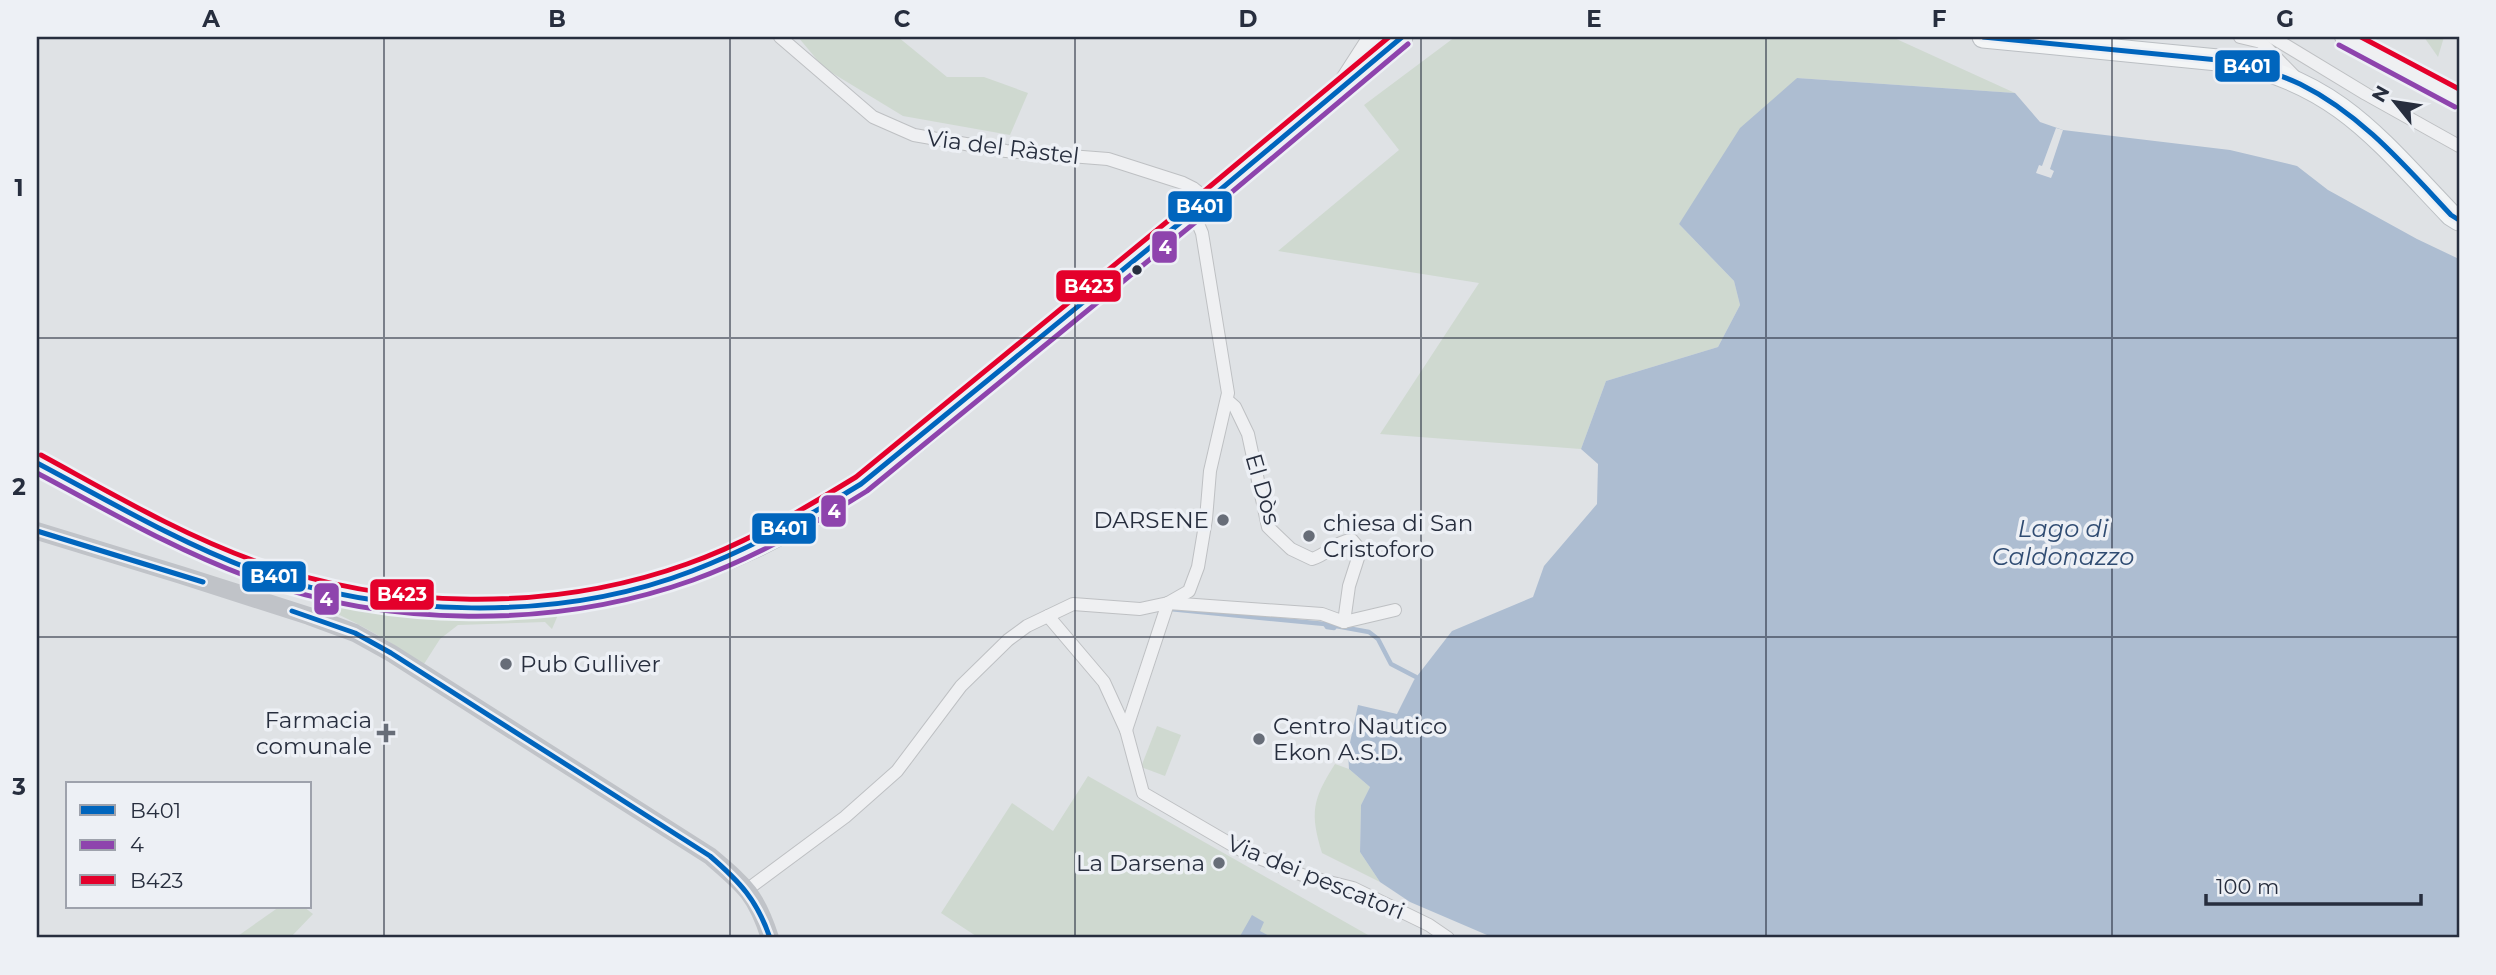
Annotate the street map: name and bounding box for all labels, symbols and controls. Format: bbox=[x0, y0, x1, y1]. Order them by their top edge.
text: A bbox=[201, 5, 220, 33]
text: B bbox=[548, 5, 566, 33]
text: C bbox=[894, 5, 911, 33]
text: D bbox=[1239, 5, 1258, 33]
text: E bbox=[1586, 5, 1602, 33]
text: F bbox=[1932, 5, 1947, 33]
text: G bbox=[2276, 5, 2294, 33]
line badge: B401 bbox=[2214, 49, 2281, 83]
text: B401 bbox=[2223, 55, 2271, 78]
north arrow bbox=[2360, 66, 2430, 136]
text: N bbox=[2367, 81, 2395, 106]
street label: Via del Ràstel bbox=[925, 124, 1081, 170]
text: 1 bbox=[14, 174, 24, 202]
line badge: B401 bbox=[1167, 190, 1233, 223]
text: B401 bbox=[1176, 195, 1224, 218]
line badge: 4 bbox=[1151, 230, 1178, 264]
text: 4 bbox=[1158, 236, 1172, 259]
unlabelled marker bbox=[1130, 263, 1144, 277]
line badge: B423 bbox=[1055, 269, 1122, 303]
text: B423 bbox=[1064, 275, 1114, 298]
street label: El Dòs bbox=[1240, 450, 1286, 528]
text: 2 bbox=[12, 473, 26, 501]
line badge: 4 bbox=[820, 494, 847, 528]
text: 4 bbox=[827, 500, 841, 523]
place label: DARSENE bbox=[1093, 506, 1209, 534]
place label: chiesa di San Cristoforo bbox=[1323, 509, 1473, 563]
line badge: B401 bbox=[751, 512, 817, 545]
marker: DARSENE bbox=[1215, 512, 1231, 528]
water label: Lago di Caldonazzo bbox=[1992, 514, 2134, 571]
text: B401 bbox=[760, 517, 808, 540]
marker: chiesa di San Cristoforo bbox=[1301, 528, 1317, 544]
line badge: B401 bbox=[241, 560, 307, 593]
text: B401 bbox=[250, 565, 298, 588]
line badge: B423 bbox=[369, 578, 435, 611]
line badge: 4 bbox=[313, 582, 340, 616]
text: B423 bbox=[377, 583, 427, 606]
text: 4 bbox=[319, 588, 333, 611]
place label: Pub Gulliver bbox=[520, 650, 661, 678]
marker: Pub Gulliver bbox=[498, 656, 514, 672]
place label: Farmacia comunale bbox=[256, 706, 372, 760]
place label: Centro Nautico Ekon A.S.D. bbox=[1273, 712, 1447, 766]
marker: Farmacia comunale bbox=[378, 725, 394, 741]
marker: Centro Nautico Ekon A.S.D. bbox=[1251, 731, 1267, 747]
text: 3 bbox=[11, 773, 26, 801]
legend bbox=[66, 782, 312, 908]
text: B401 bbox=[130, 798, 181, 823]
street label: Via dei pescatori bbox=[1223, 829, 1409, 925]
text: 4 bbox=[130, 832, 144, 857]
place label: La Darsena bbox=[1076, 849, 1205, 877]
marker: La Darsena bbox=[1211, 855, 1227, 871]
scale bar bbox=[2206, 863, 2421, 907]
text: B423 bbox=[130, 868, 183, 893]
text: 100 m bbox=[2216, 874, 2279, 899]

